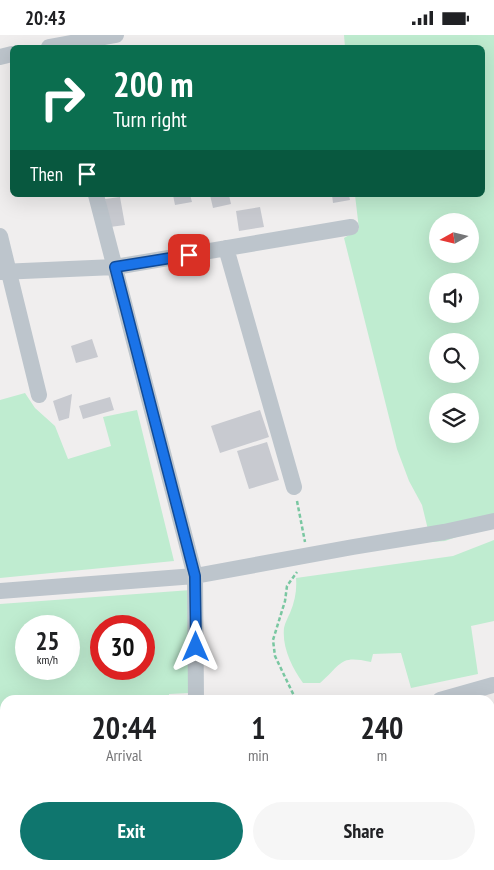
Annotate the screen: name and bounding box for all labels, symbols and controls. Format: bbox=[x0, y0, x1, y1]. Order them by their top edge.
text: 20:43 bbox=[25, 6, 66, 30]
text: 200 m bbox=[113, 61, 194, 107]
icon: right bbox=[30, 65, 95, 130]
text: Turn right bbox=[113, 105, 187, 133]
icon: arrive bbox=[73, 160, 101, 188]
text: Then bbox=[30, 162, 63, 186]
north arrow bbox=[429, 213, 479, 263]
map controls bbox=[429, 213, 479, 443]
pin bbox=[168, 234, 210, 276]
icon: arrive bbox=[175, 241, 203, 269]
button: sound bbox=[429, 273, 479, 323]
button: search bbox=[429, 333, 479, 383]
button: layers bbox=[429, 393, 479, 443]
speed limit sign: 30 bbox=[90, 615, 155, 680]
position arrow bbox=[169, 620, 221, 672]
text: 25 bbox=[36, 625, 59, 657]
text: km/h bbox=[37, 652, 58, 667]
text: 20:44 bbox=[92, 708, 156, 747]
text: 1 bbox=[251, 708, 266, 747]
text: 240 bbox=[360, 708, 403, 747]
text: Arrival bbox=[106, 745, 142, 765]
text: min bbox=[248, 745, 269, 765]
text: m bbox=[377, 745, 387, 765]
button: Exit bbox=[20, 802, 243, 860]
button: Share bbox=[253, 802, 475, 860]

